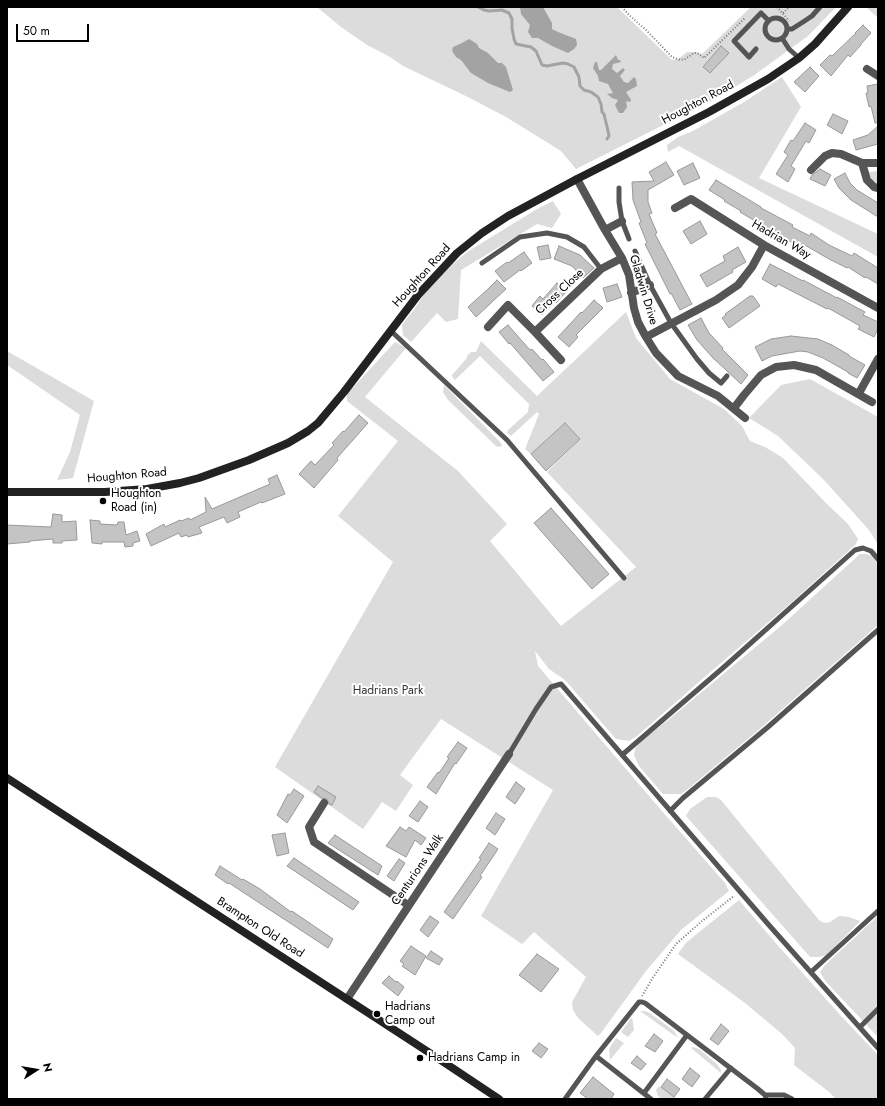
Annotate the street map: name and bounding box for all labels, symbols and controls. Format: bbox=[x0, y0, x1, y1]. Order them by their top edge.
scale bar bbox=[18, 16, 91, 42]
text: 50 m bbox=[23, 22, 50, 40]
street label: Houghton Road bbox=[659, 78, 737, 128]
street label: Hadrian Way bbox=[749, 217, 813, 263]
street label: Houghton Road bbox=[390, 242, 454, 310]
street label: Gladwin Drive bbox=[626, 253, 660, 327]
street label: Cross Close bbox=[533, 266, 587, 318]
street label: Houghton Road bbox=[87, 465, 167, 487]
place label: Houghton Road (in) bbox=[111, 487, 161, 515]
marker: Houghton Road (in) bbox=[98, 496, 108, 506]
park label: Hadrians Park bbox=[353, 684, 423, 698]
street label: Centurions Walk bbox=[389, 832, 447, 908]
street label: Brampton Old Road bbox=[214, 895, 306, 961]
place label: Hadrians Camp out bbox=[385, 1000, 435, 1028]
marker: Hadrians Camp out bbox=[372, 1009, 382, 1019]
north arrow bbox=[16, 1050, 56, 1090]
place label: Hadrians Camp in bbox=[428, 1051, 520, 1065]
marker: Hadrians Camp in bbox=[415, 1053, 425, 1063]
text: N bbox=[39, 1062, 56, 1073]

